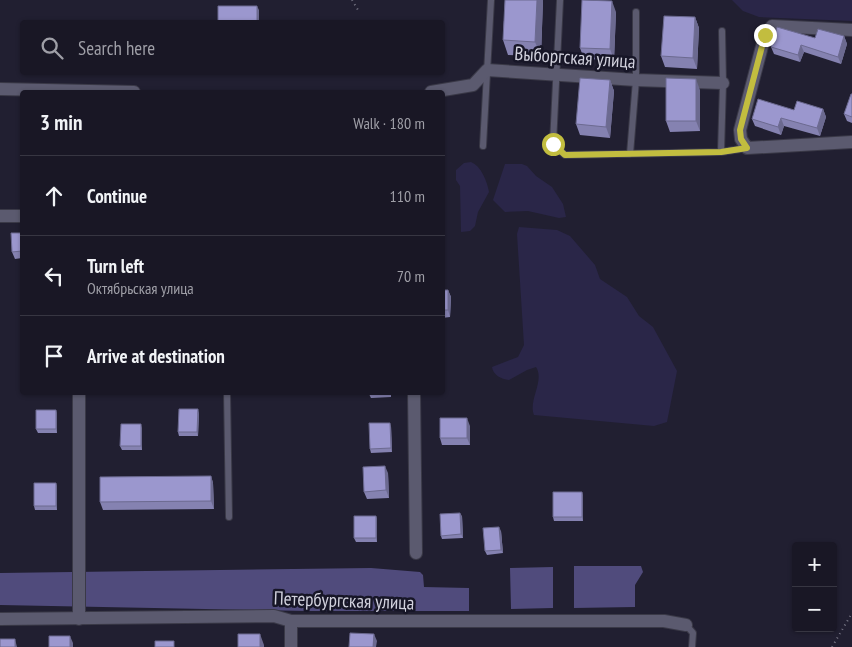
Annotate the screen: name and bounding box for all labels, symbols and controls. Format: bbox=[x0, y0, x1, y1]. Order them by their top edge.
search box bbox=[20, 20, 445, 75]
route end bbox=[754, 24, 777, 47]
icon: search bbox=[38, 34, 66, 62]
text: Search here bbox=[78, 36, 155, 60]
street label: Выборгская улица bbox=[514, 41, 636, 73]
text: 3 min bbox=[40, 109, 82, 136]
text: Walk · 180 m bbox=[353, 113, 425, 133]
route start bbox=[542, 133, 565, 156]
icon: ahead bbox=[40, 182, 68, 210]
text: Continue bbox=[87, 184, 147, 208]
text: 110 m bbox=[390, 186, 425, 206]
text: Turn left bbox=[87, 254, 144, 278]
icon: left bbox=[40, 262, 68, 290]
text: 70 m bbox=[397, 266, 425, 286]
text: Октябрьская улица bbox=[87, 278, 194, 298]
icon: arrive bbox=[40, 342, 68, 370]
text: Arrive at destination bbox=[87, 344, 225, 368]
map controls bbox=[792, 542, 837, 632]
button: + bbox=[792, 542, 837, 587]
street label: Петербургская улица bbox=[273, 586, 415, 614]
button: − bbox=[792, 587, 837, 632]

